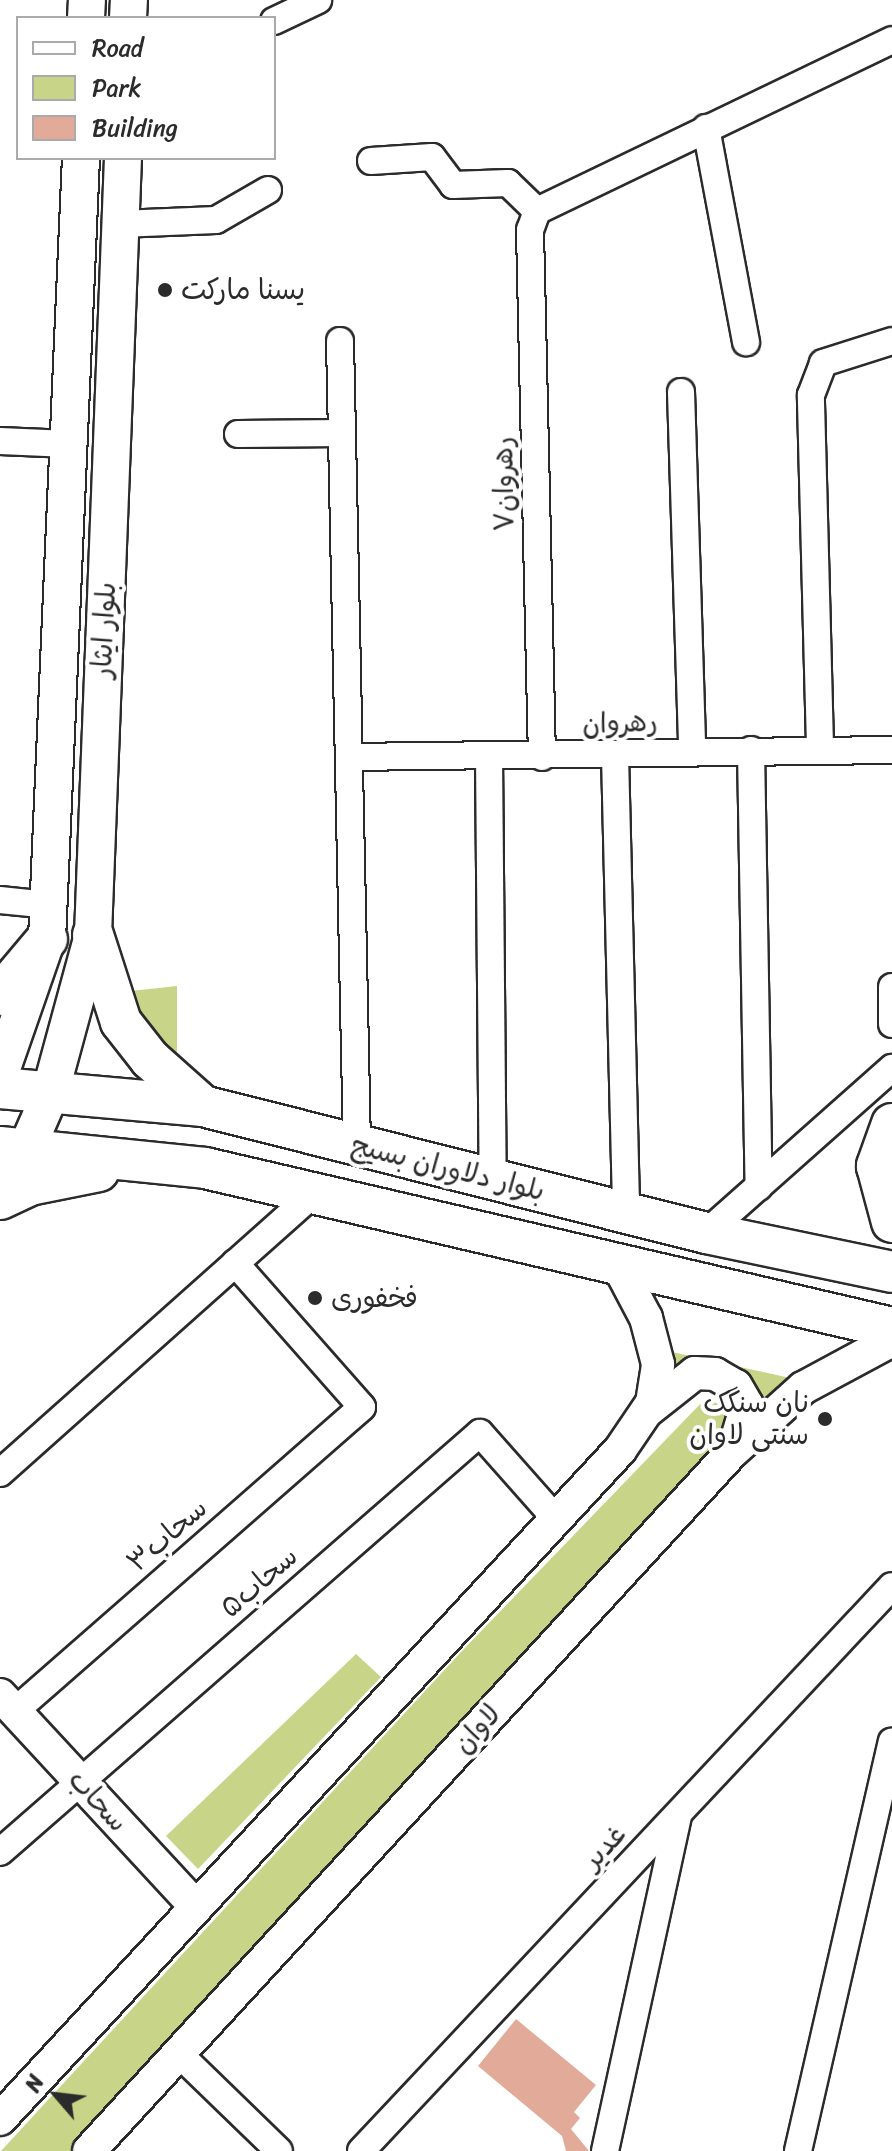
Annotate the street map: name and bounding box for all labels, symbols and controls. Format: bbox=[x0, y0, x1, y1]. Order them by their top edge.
legend bbox=[16, 16, 276, 160]
text: Road bbox=[92, 27, 143, 69]
text: Park bbox=[92, 67, 141, 109]
text: Building bbox=[92, 107, 178, 149]
place label: یسنا مارکت bbox=[181, 273, 305, 307]
marker: یسنا مارکت bbox=[156, 281, 174, 299]
street label: رهروان۷ bbox=[486, 436, 522, 532]
street label: بلوار ایثار bbox=[85, 581, 123, 679]
street label: رهروان bbox=[582, 705, 658, 741]
street label: بلوار دلاوران بسیج bbox=[348, 1128, 548, 1208]
place label: فخفوری bbox=[331, 1281, 418, 1315]
marker: فخفوری bbox=[306, 1289, 324, 1307]
place label: نان سنگک سنتی لاوان bbox=[689, 1386, 809, 1452]
marker: نان سنگک سنتی لاوان bbox=[816, 1410, 834, 1428]
street label: ۳سحاب bbox=[120, 1491, 214, 1579]
street label: ۵سحاب bbox=[213, 1539, 305, 1625]
street label: لاوان bbox=[446, 1698, 508, 1760]
street label: سحاب bbox=[61, 1763, 135, 1839]
street label: غدیر bbox=[575, 1818, 633, 1876]
north arrow bbox=[16, 2055, 96, 2135]
text: N bbox=[14, 2068, 55, 2099]

